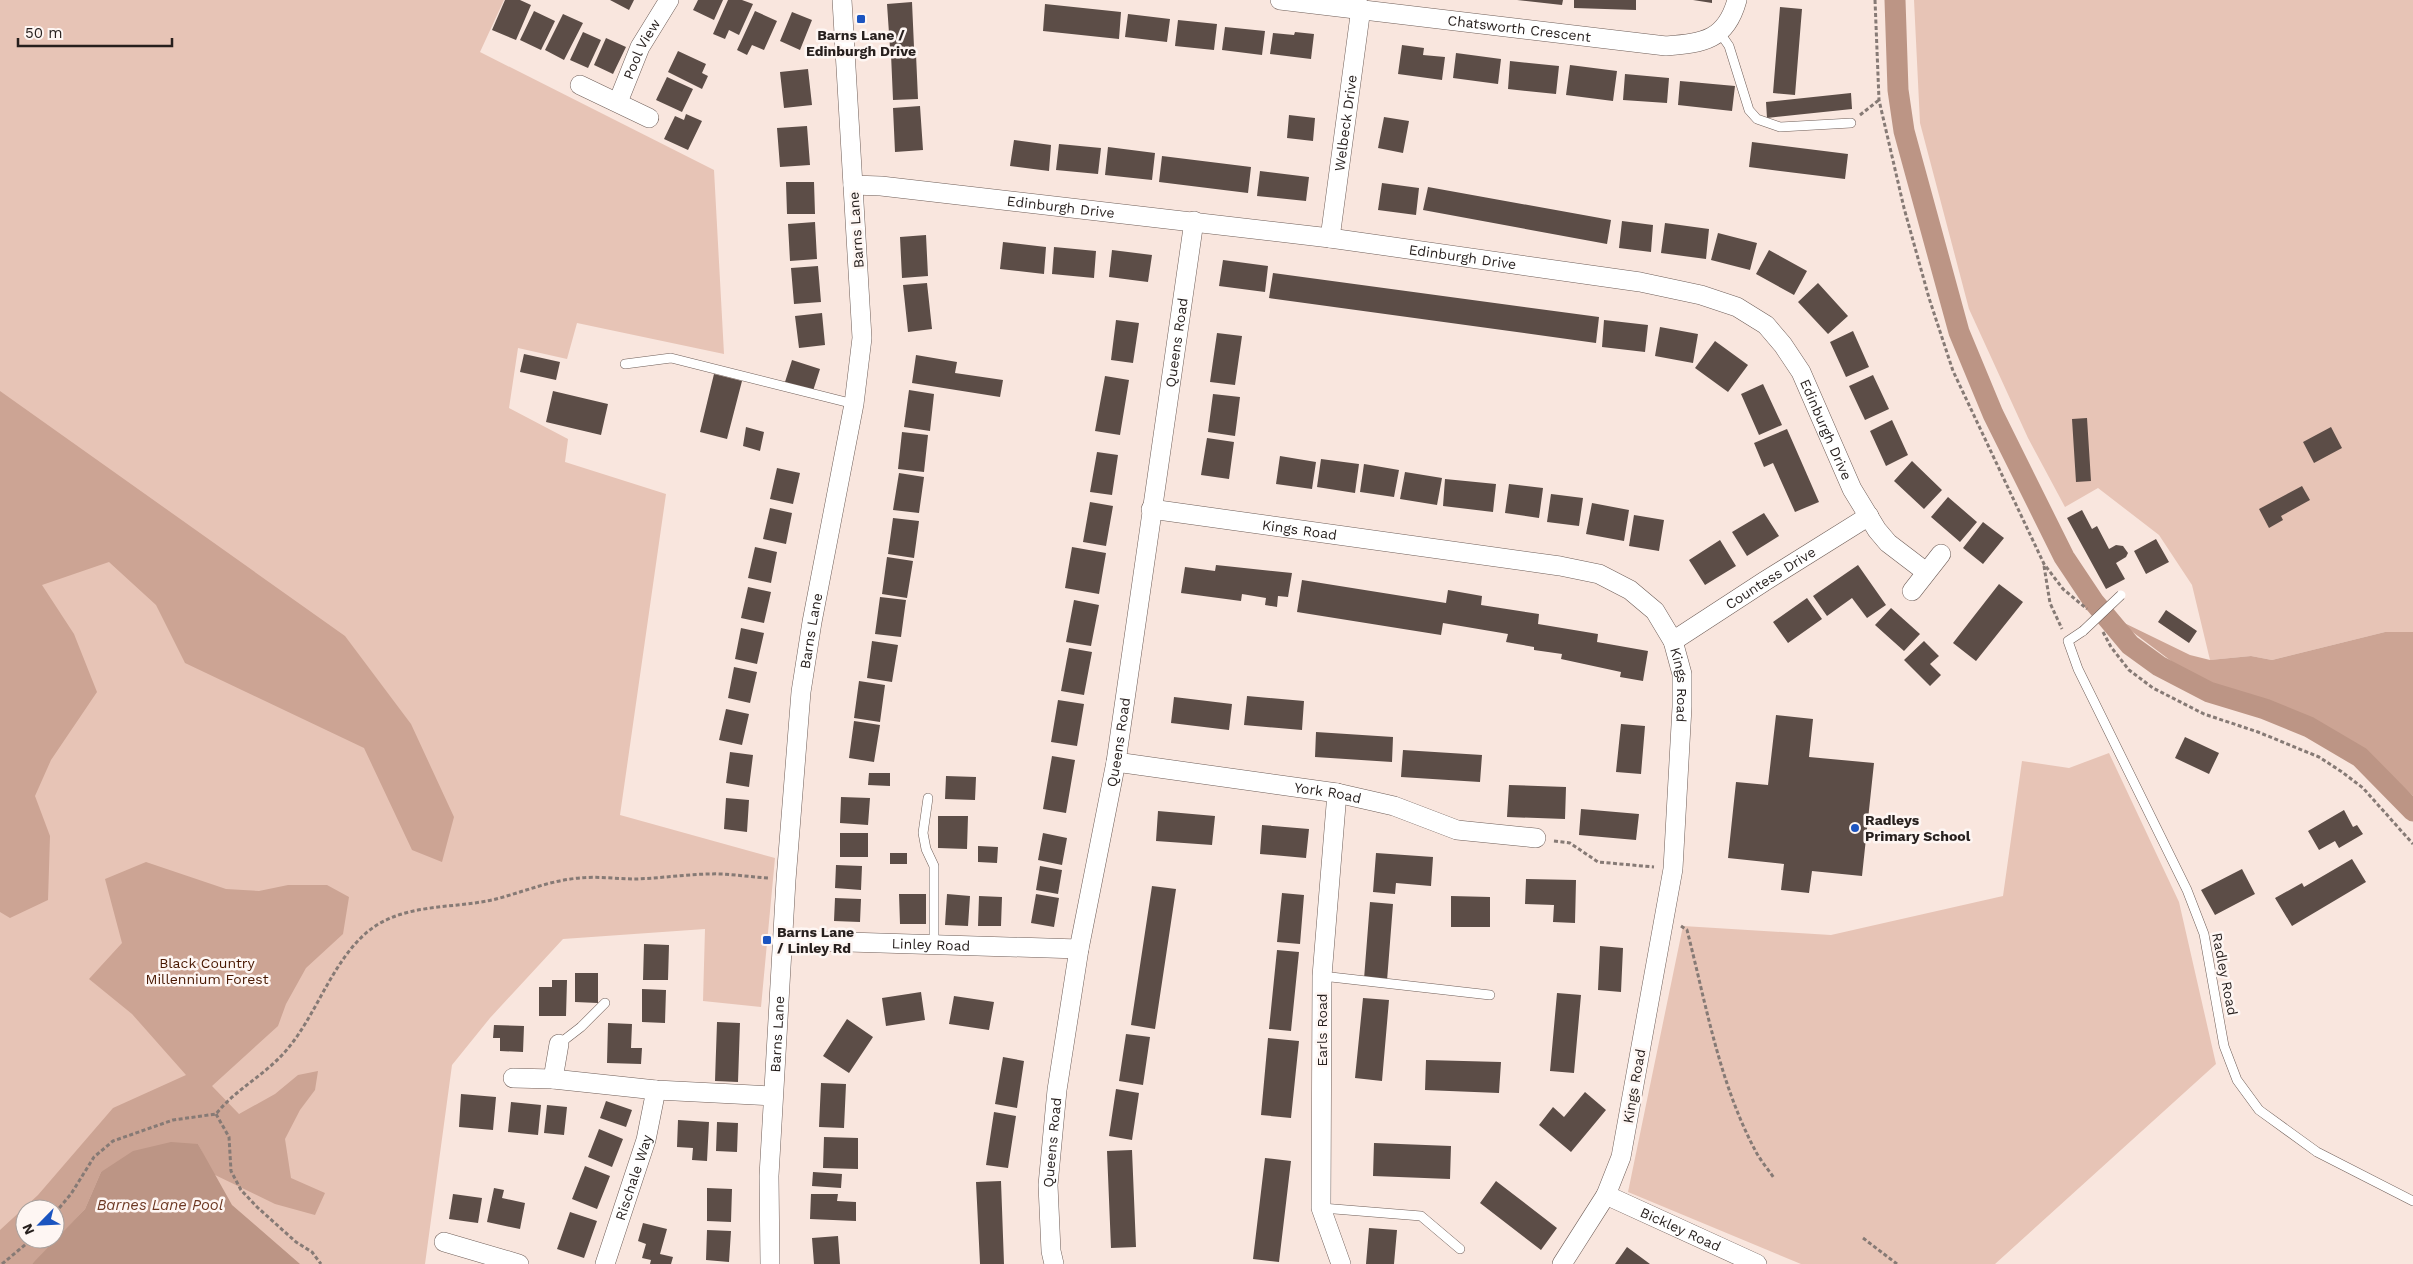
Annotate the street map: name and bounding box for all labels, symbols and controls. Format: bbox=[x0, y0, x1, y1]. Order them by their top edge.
street label: Chatsworth Crescent bbox=[1447, 12, 1592, 45]
marker: Barns Lane / Edinburgh Drive bbox=[855, 13, 867, 25]
scale bar bbox=[18, 15, 171, 47]
street label: Pool View bbox=[620, 16, 664, 82]
text: 50 m bbox=[25, 24, 62, 42]
place label: Barns Lane / Edinburgh Drive bbox=[806, 27, 916, 59]
street label: Welbeck Drive bbox=[1331, 74, 1360, 172]
street label: Barns Lane bbox=[845, 191, 867, 269]
street label: Edinburgh Drive bbox=[1006, 193, 1116, 221]
street label: Edinburgh Drive bbox=[1408, 241, 1517, 272]
street label: Queens Road bbox=[1162, 297, 1191, 388]
street label: Edinburgh Drive bbox=[1797, 377, 1855, 482]
street label: Kings Road bbox=[1261, 517, 1338, 543]
street label: Countess Drive bbox=[1722, 543, 1818, 613]
street label: Barns Lane bbox=[797, 592, 825, 670]
street label: Kings Road bbox=[1667, 646, 1690, 723]
street label: Queens Road bbox=[1103, 697, 1133, 788]
street label: York Road bbox=[1293, 779, 1363, 806]
place label: Radleys Primary School bbox=[1865, 812, 1971, 844]
marker: Radleys Primary School bbox=[1849, 822, 1861, 834]
place label: Barns Lane / Linley Rd bbox=[777, 924, 854, 956]
street label: Radley Road bbox=[2209, 931, 2241, 1017]
marker: Barns Lane / Linley Rd bbox=[761, 934, 773, 946]
street label: Linley Road bbox=[891, 935, 971, 954]
park label: Black Country Millennium Forest bbox=[145, 955, 269, 987]
street label: Earls Road bbox=[1314, 993, 1330, 1067]
street label: Barns Lane bbox=[767, 995, 787, 1073]
street label: Kings Road bbox=[1620, 1048, 1648, 1124]
street label: Queens Road bbox=[1040, 1097, 1064, 1188]
street label: Rischale Way bbox=[612, 1133, 655, 1223]
water label: Barnes Lane Pool bbox=[97, 1196, 224, 1214]
north arrow bbox=[15, 1199, 65, 1249]
street label: Bickley Road bbox=[1638, 1204, 1723, 1254]
text: N bbox=[19, 1221, 38, 1237]

